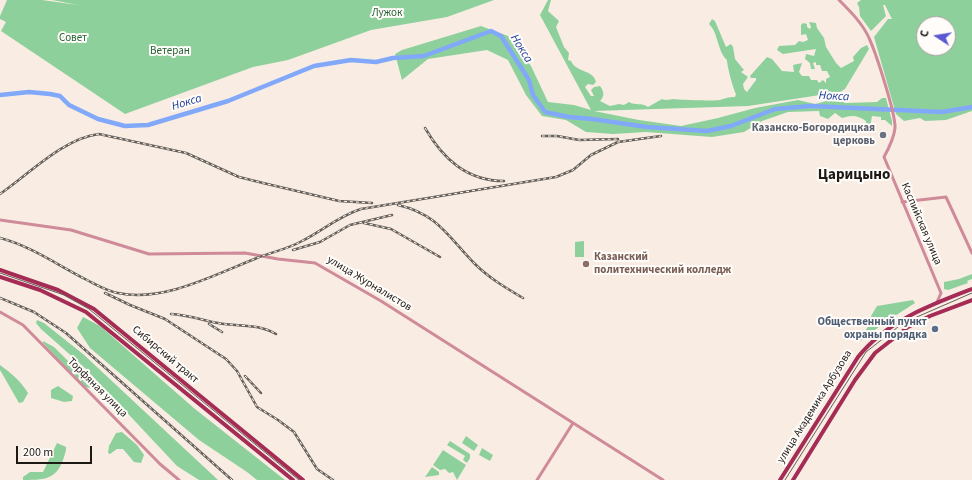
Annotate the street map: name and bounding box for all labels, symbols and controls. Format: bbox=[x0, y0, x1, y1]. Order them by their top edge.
park label: Лужок bbox=[372, 7, 402, 21]
north arrow bbox=[916, 16, 956, 56]
text: С bbox=[917, 29, 933, 38]
park label: Совет bbox=[59, 32, 87, 46]
water label: Нокса bbox=[507, 32, 535, 66]
park label: Ветеран bbox=[150, 45, 190, 59]
water label: Нокса bbox=[818, 89, 850, 105]
water label: Нокса bbox=[170, 92, 204, 114]
place label: Казанско-Богородицкая церковь bbox=[752, 122, 875, 148]
marker: Казанско-Богородицкая церковь bbox=[878, 130, 888, 140]
district label: Царицыно bbox=[818, 167, 890, 185]
street label: Каспийская улица bbox=[898, 181, 944, 267]
place label: Казанский политехнический колледж bbox=[594, 251, 731, 277]
street label: улица Журналистов bbox=[324, 254, 414, 314]
marker: Казанский политехнический колледж bbox=[581, 259, 591, 269]
place label: Общественный пункт охраны порядка bbox=[817, 316, 927, 342]
street label: Сибирский тракт bbox=[129, 323, 201, 387]
marker: Общественный пункт охраны порядка bbox=[930, 324, 940, 334]
street label: улица Академика Арбузова bbox=[775, 348, 855, 466]
street label: Торфяная улица bbox=[64, 355, 130, 421]
scale bar bbox=[18, 438, 94, 464]
text: 200 m bbox=[23, 444, 53, 461]

